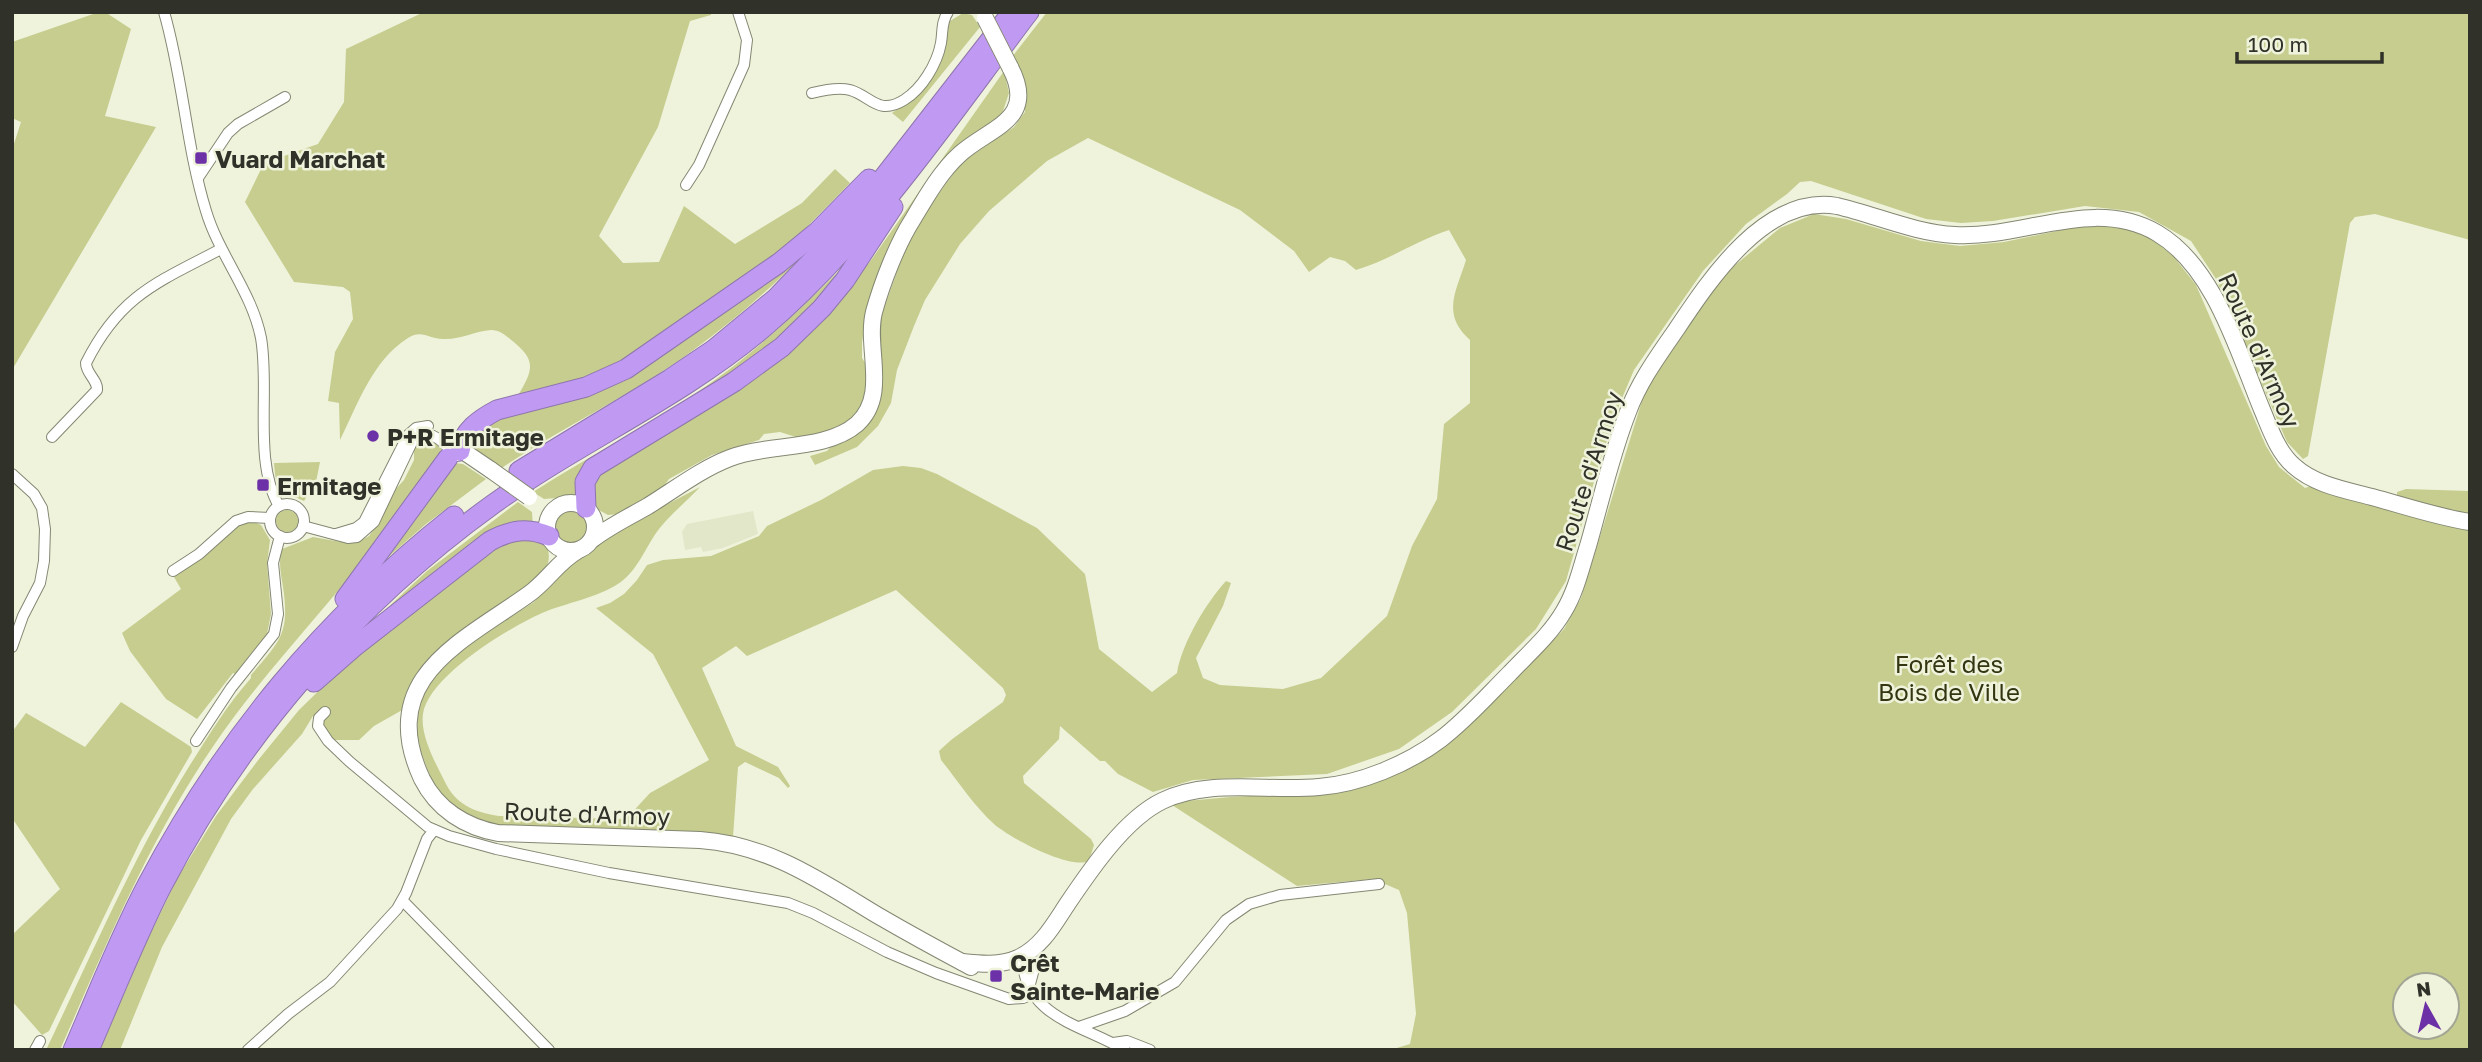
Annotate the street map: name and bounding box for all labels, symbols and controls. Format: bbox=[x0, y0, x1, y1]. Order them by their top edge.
scale bar bbox=[2237, 21, 2382, 65]
text: 100 m bbox=[2248, 31, 2308, 57]
place label: Vuard Marchat bbox=[215, 144, 385, 173]
marker: Vuard Marchat bbox=[193, 150, 209, 166]
street label: Route d'Armoy bbox=[2213, 268, 2307, 432]
street label: Route d'Armoy bbox=[1548, 387, 1628, 555]
place label: P+R Ermitage bbox=[387, 422, 544, 451]
marker: P+R Ermitage bbox=[365, 428, 381, 444]
place label: Ermitage bbox=[277, 471, 381, 500]
marker: Ermitage bbox=[255, 477, 271, 493]
park label: Forêt des Bois de Ville bbox=[1878, 649, 2020, 706]
street label: Route d'Armoy bbox=[503, 796, 671, 830]
place label: Crêt Sainte-Marie bbox=[1010, 948, 1159, 1005]
marker: Crêt Sainte-Marie bbox=[988, 968, 1004, 984]
north arrow bbox=[2391, 971, 2461, 1041]
text: N bbox=[2415, 976, 2432, 1001]

